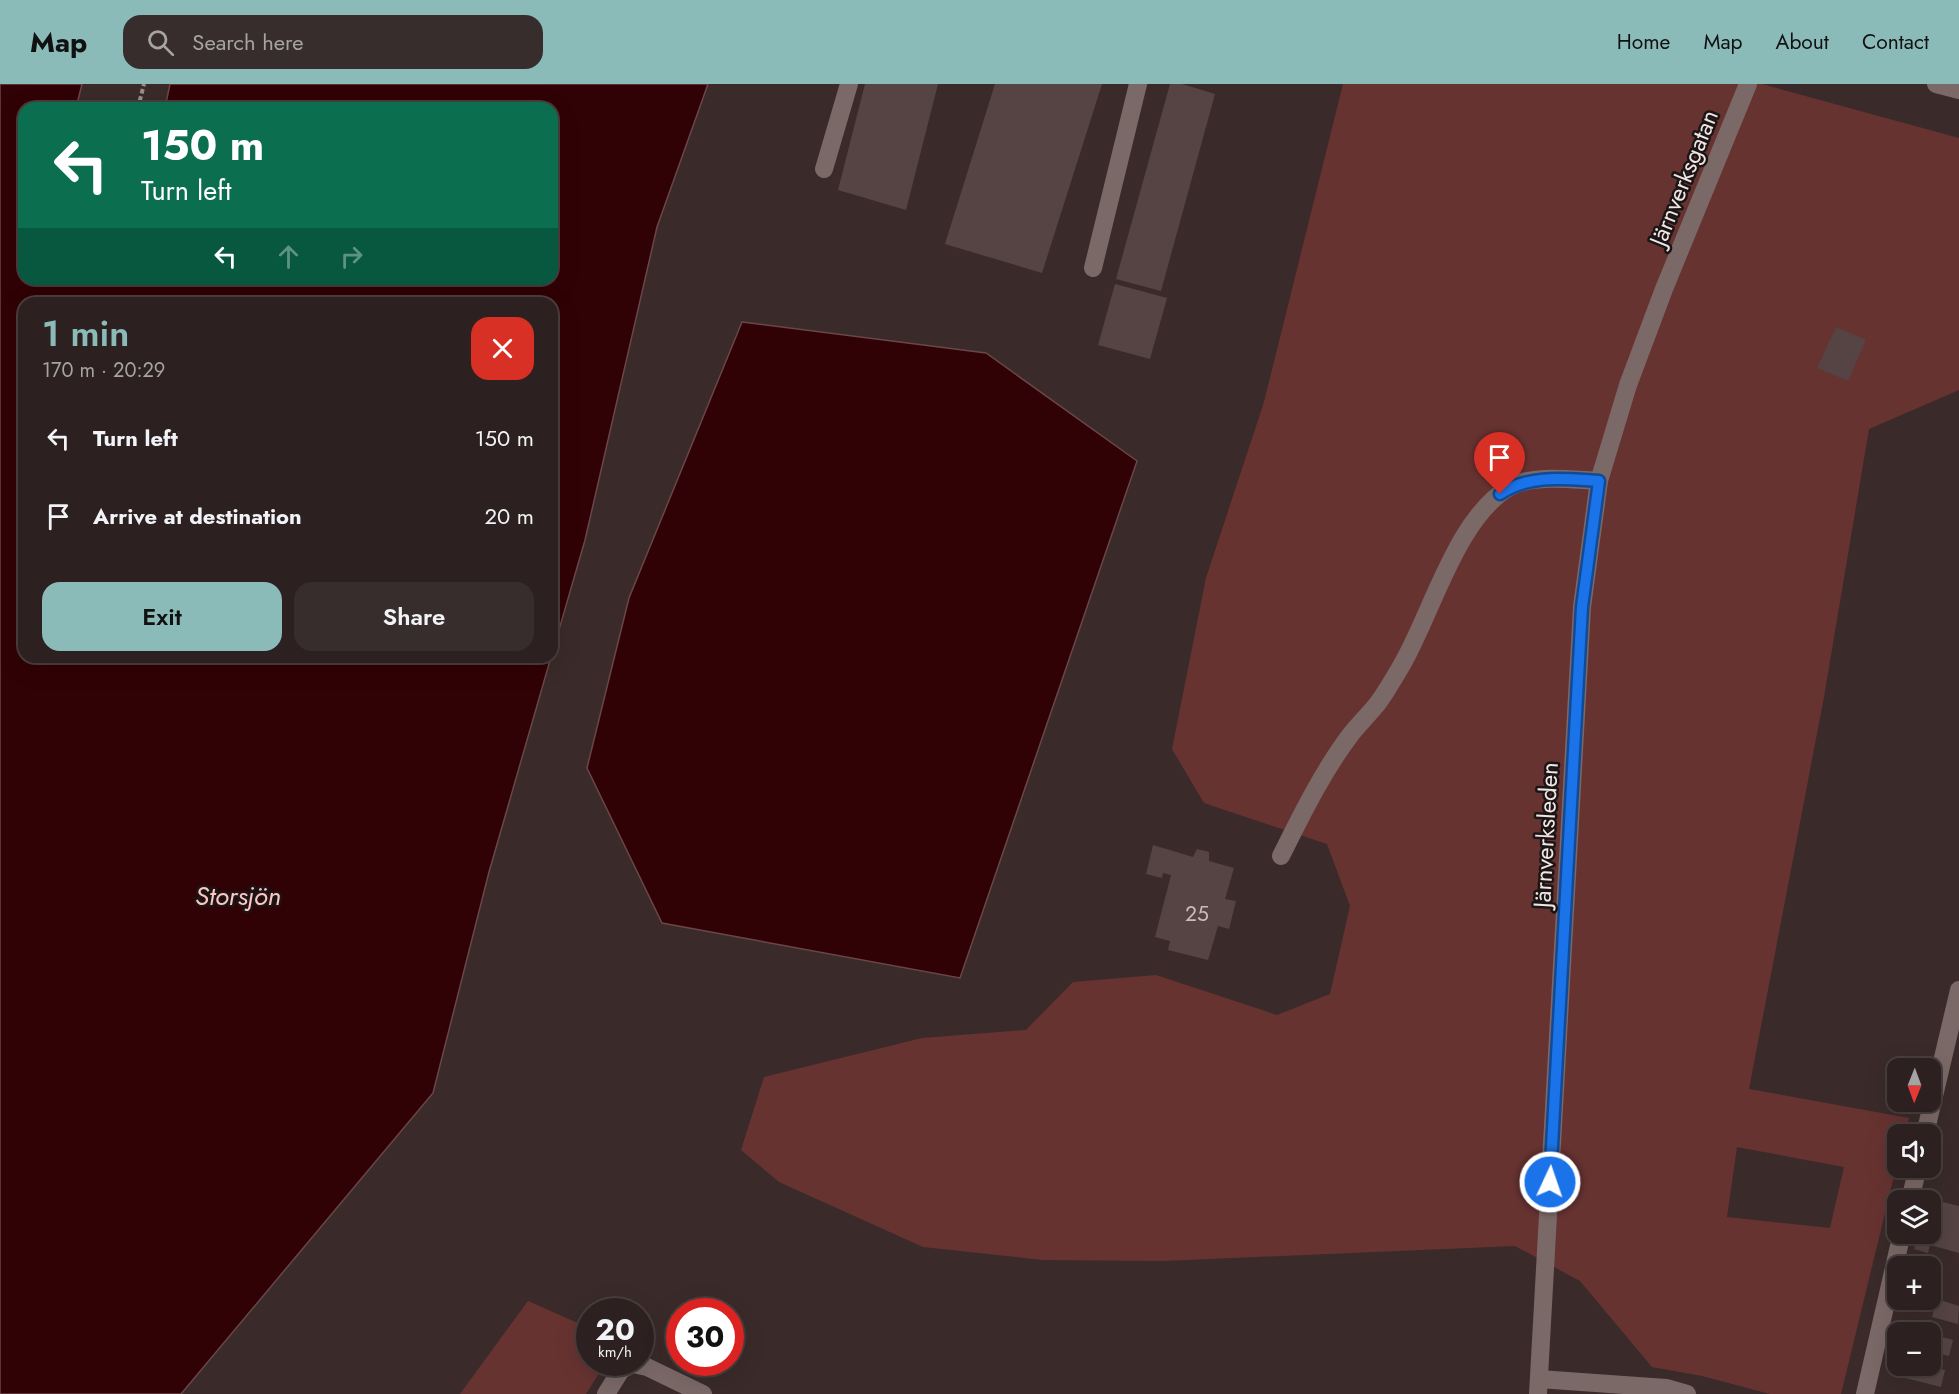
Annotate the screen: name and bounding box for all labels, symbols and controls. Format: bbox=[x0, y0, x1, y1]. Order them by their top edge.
search box bbox=[123, 15, 543, 69]
text: Map bbox=[30, 22, 87, 63]
icon: search bbox=[144, 26, 177, 59]
text: Search here bbox=[192, 26, 304, 58]
text: Home bbox=[1617, 27, 1670, 57]
text: Map bbox=[1703, 27, 1743, 57]
text: About bbox=[1776, 27, 1829, 57]
text: Contact bbox=[1862, 27, 1929, 57]
street label: Järnverksgatan bbox=[1639, 104, 1727, 254]
text: 150 m bbox=[141, 115, 264, 176]
icon: left bbox=[42, 126, 120, 204]
text: Turn left bbox=[141, 171, 231, 210]
icon: left bbox=[209, 240, 242, 273]
icon: ahead bbox=[272, 240, 305, 273]
icon: right bbox=[335, 240, 368, 273]
text: 1 min bbox=[42, 307, 129, 359]
button: close bbox=[471, 317, 534, 380]
text: 170 m · 20:29 bbox=[42, 356, 165, 385]
icon: left bbox=[42, 422, 75, 455]
text: Turn left bbox=[93, 422, 178, 454]
text: 150 m bbox=[475, 422, 534, 454]
pin bbox=[1474, 432, 1525, 494]
icon: arrive bbox=[1483, 441, 1516, 474]
icon: arrive bbox=[42, 500, 75, 533]
text: Arrive at destination bbox=[93, 500, 302, 532]
text: 20 m bbox=[485, 500, 534, 532]
button: Exit bbox=[42, 582, 282, 651]
button: Share bbox=[294, 582, 534, 651]
street label: Järnverksleden bbox=[1524, 761, 1567, 912]
water label: Storsjön bbox=[195, 877, 281, 915]
house number: 25 bbox=[1185, 899, 1209, 929]
north arrow bbox=[1887, 1058, 1941, 1112]
map controls bbox=[1887, 1058, 1941, 1376]
button: sound bbox=[1887, 1124, 1941, 1178]
position arrow bbox=[1518, 1150, 1582, 1214]
button: layers bbox=[1887, 1190, 1941, 1244]
button: + bbox=[1887, 1256, 1941, 1310]
speed limit sign: 30 bbox=[666, 1298, 744, 1376]
text: 20 bbox=[595, 1308, 635, 1351]
button: − bbox=[1887, 1322, 1941, 1376]
text: km/h bbox=[598, 1341, 632, 1363]

